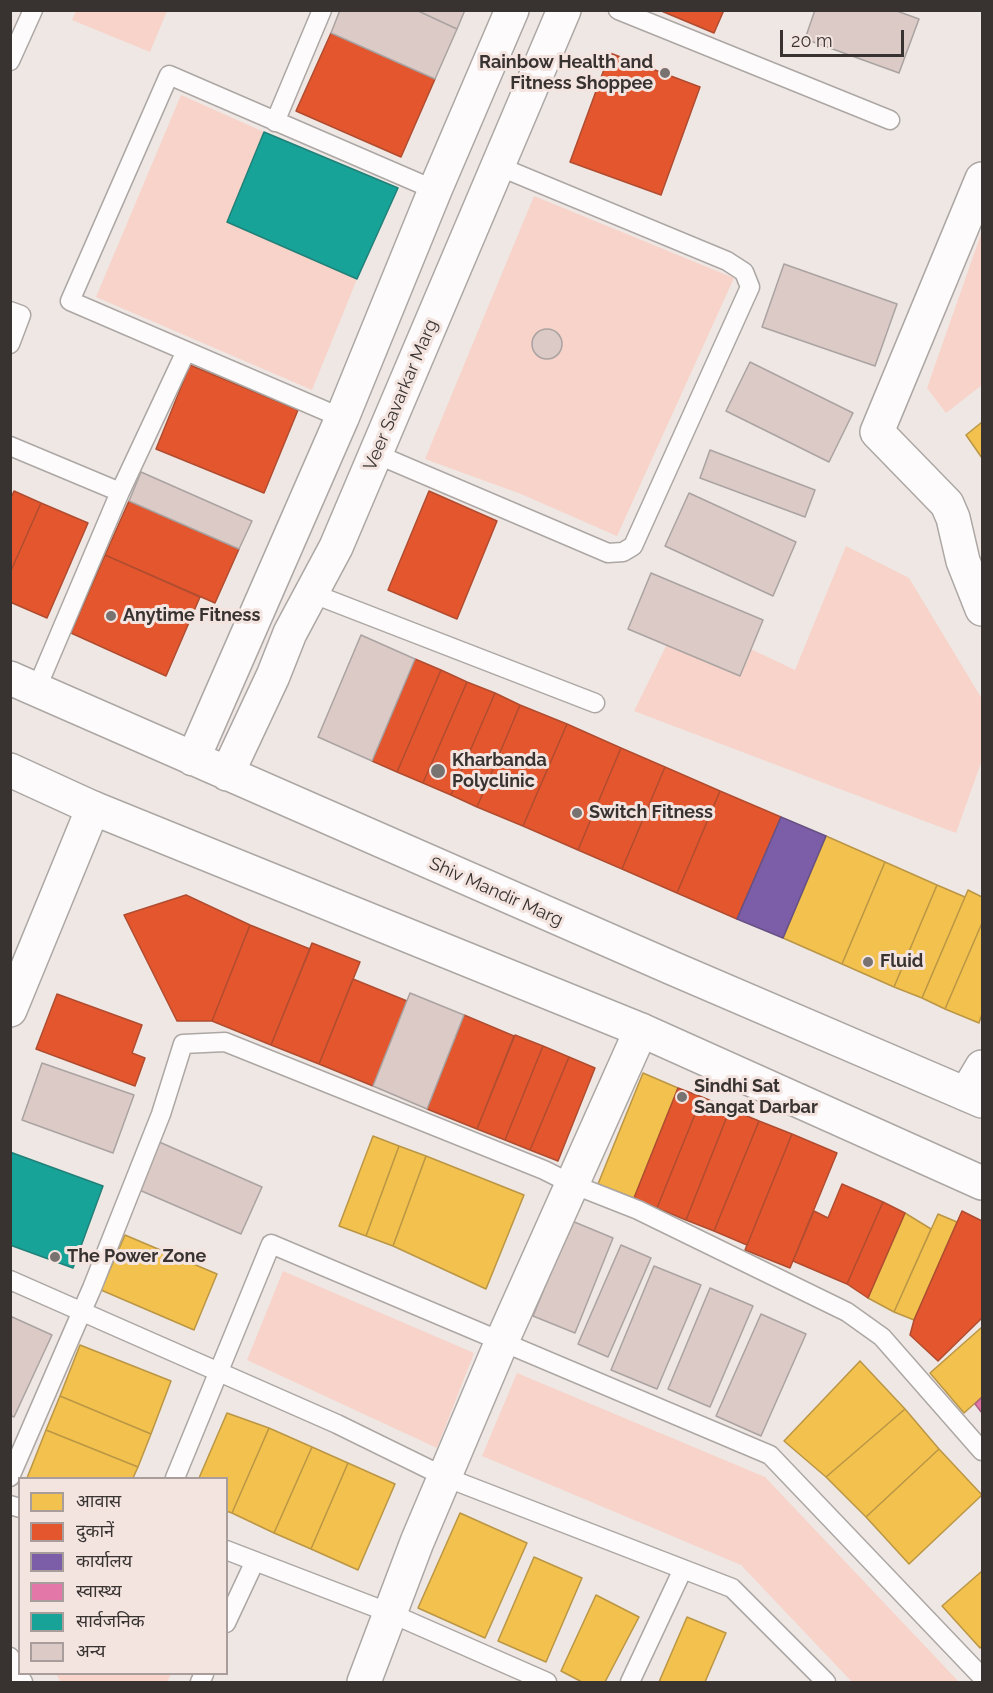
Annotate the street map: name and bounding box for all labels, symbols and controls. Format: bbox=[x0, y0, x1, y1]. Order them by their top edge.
scale bar bbox=[783, 18, 908, 56]
text: 20 m bbox=[791, 30, 833, 51]
place label: Rainbow Health and Fitness Shoppee bbox=[479, 52, 653, 94]
marker: Rainbow Health and Fitness Shoppee bbox=[658, 66, 672, 80]
street label: Veer Savarkar Marg bbox=[359, 316, 443, 474]
place label: Anytime Fitness bbox=[123, 605, 260, 627]
marker: Anytime Fitness bbox=[104, 609, 118, 623]
place label: Kharbanda Polyclinic bbox=[452, 750, 547, 792]
marker: Kharbanda Polyclinic bbox=[429, 762, 447, 780]
place label: Switch Fitness bbox=[589, 802, 713, 824]
marker: Switch Fitness bbox=[570, 806, 584, 820]
street label: Shiv Mandir Marg bbox=[426, 853, 566, 931]
place label: Fluid bbox=[880, 951, 923, 973]
marker: Fluid bbox=[861, 955, 875, 969]
place label: Sindhi Sat Sangat Darbar bbox=[694, 1076, 818, 1118]
marker: Sindhi Sat Sangat Darbar bbox=[675, 1090, 689, 1104]
place label: The Power Zone bbox=[67, 1246, 206, 1268]
marker: The Power Zone bbox=[48, 1250, 62, 1264]
legend bbox=[18, 1477, 228, 1675]
text: आवास bbox=[76, 1490, 121, 1511]
text: दुकानें bbox=[76, 1520, 114, 1541]
text: कार्यालय bbox=[76, 1550, 132, 1571]
text: स्वास्थ्य bbox=[76, 1580, 122, 1601]
text: सार्वजनिक bbox=[76, 1610, 145, 1631]
text: अन्य bbox=[76, 1640, 106, 1661]

